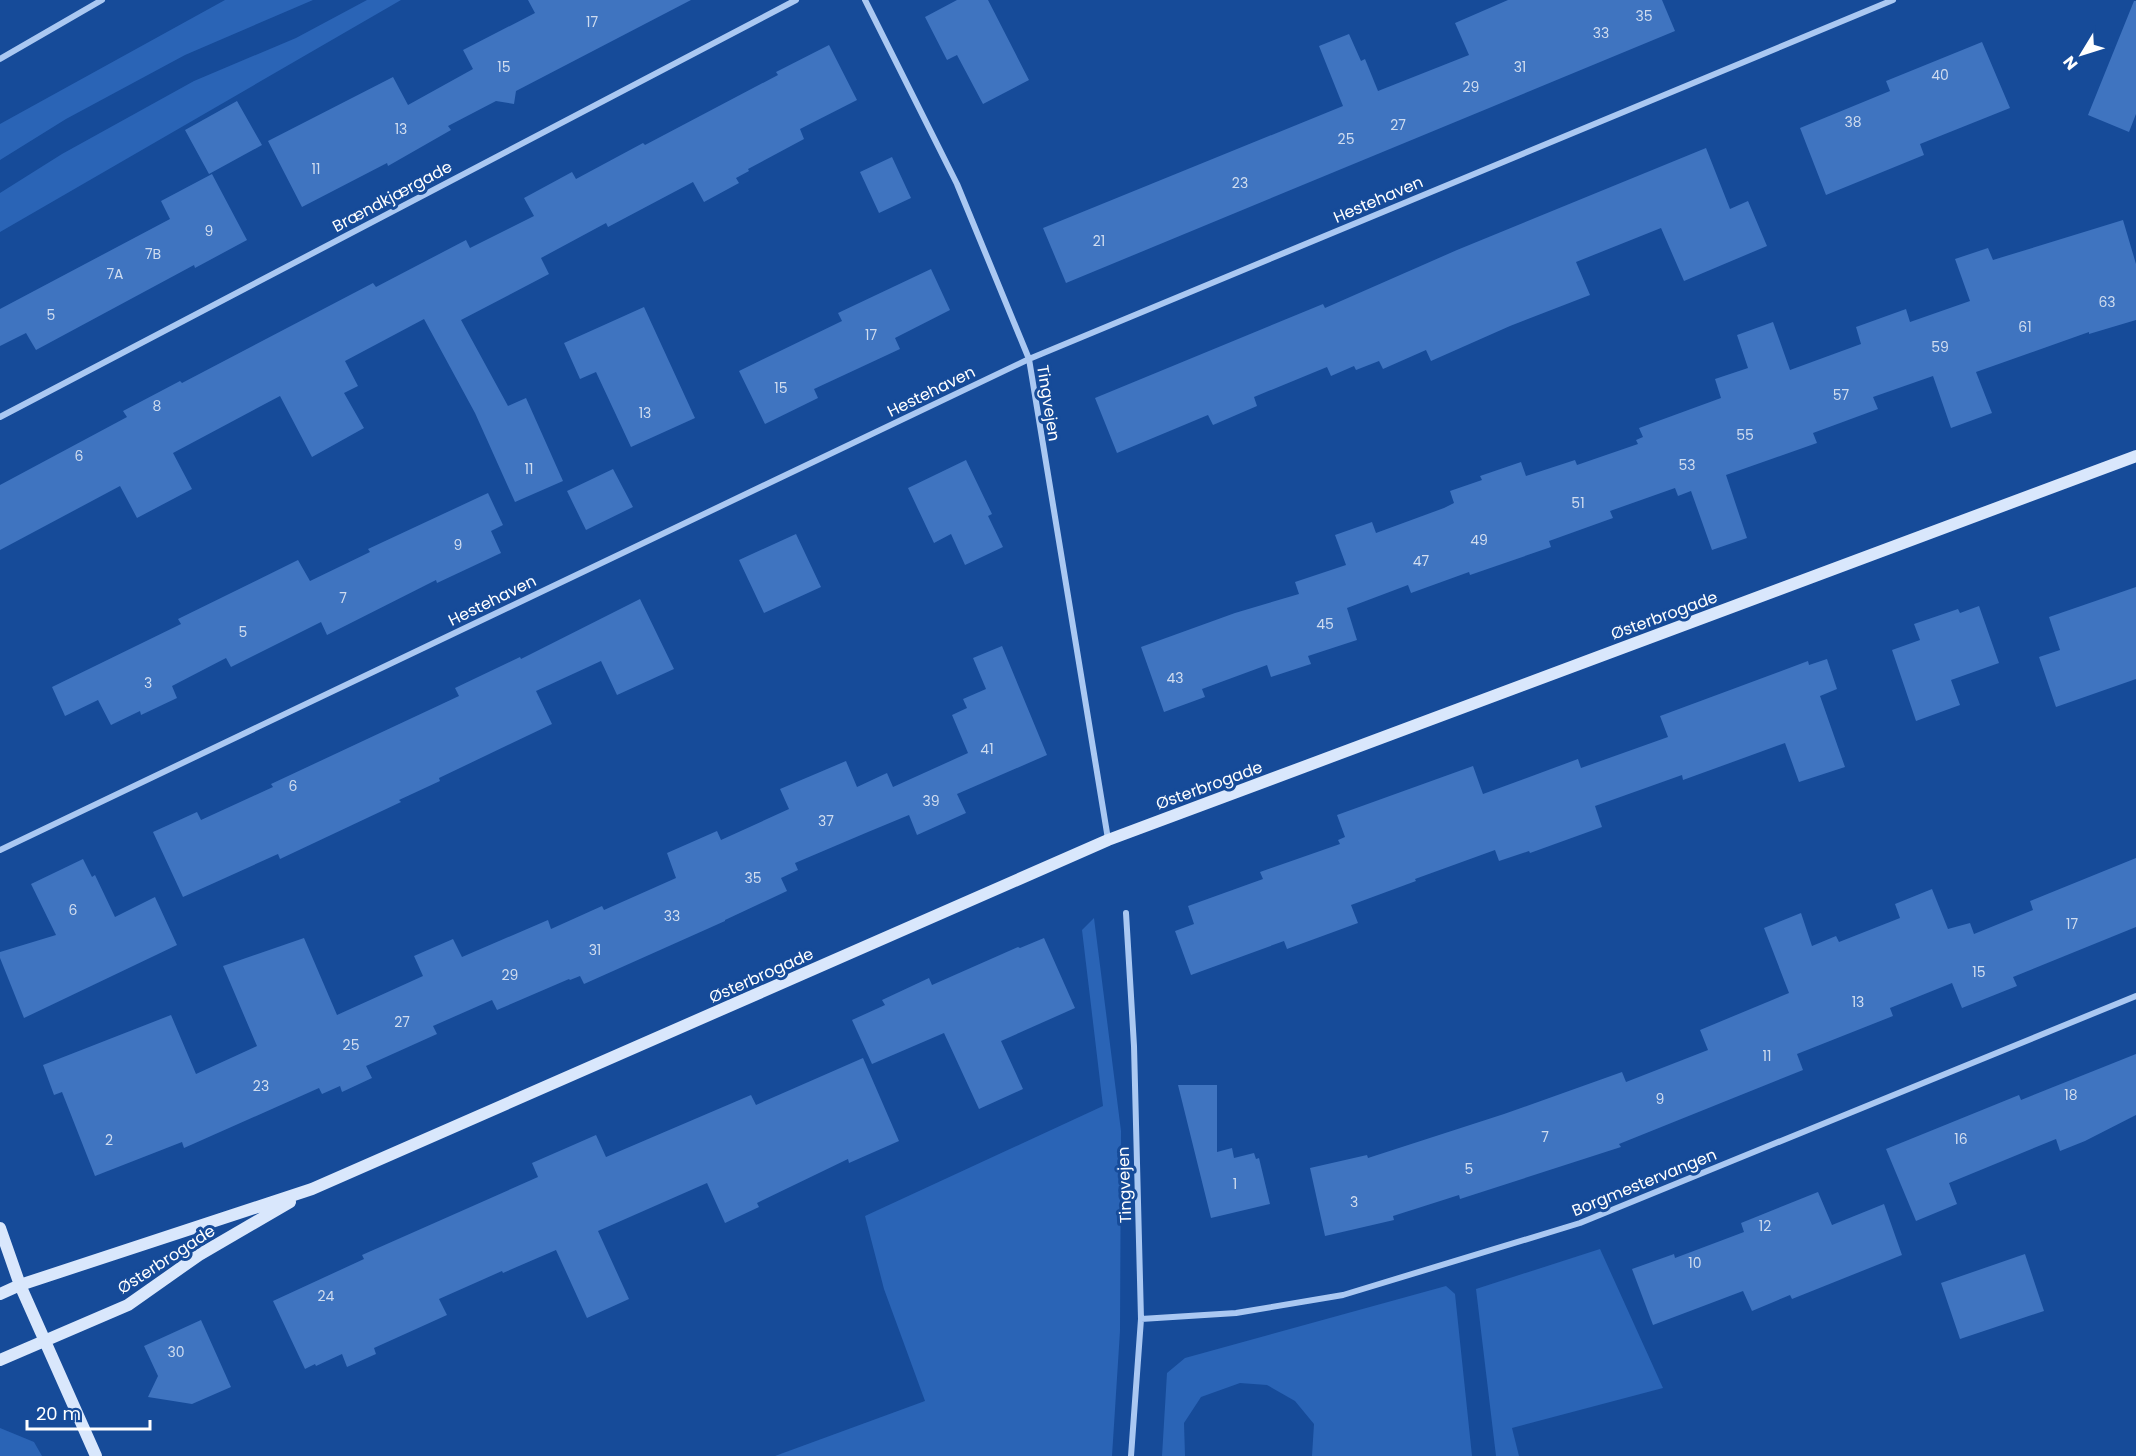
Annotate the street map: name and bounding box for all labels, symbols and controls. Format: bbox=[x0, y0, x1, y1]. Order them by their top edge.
house number: 35 bbox=[1635, 6, 1653, 26]
house number: 17 bbox=[586, 12, 598, 32]
house number: 33 bbox=[1593, 23, 1609, 43]
north arrow bbox=[2052, 24, 2112, 84]
text: N bbox=[2058, 51, 2083, 75]
house number: 15 bbox=[497, 57, 511, 77]
house number: 31 bbox=[1514, 57, 1526, 77]
house number: 40 bbox=[1931, 65, 1949, 85]
house number: 29 bbox=[1463, 77, 1479, 97]
house number: 38 bbox=[1844, 112, 1862, 132]
house number: 27 bbox=[1390, 115, 1406, 135]
house number: 13 bbox=[395, 119, 407, 139]
house number: 25 bbox=[1338, 129, 1354, 149]
street label: Brændkjærgade bbox=[328, 155, 456, 238]
house number: 11 bbox=[312, 159, 320, 179]
street label: Hestehaven bbox=[1330, 170, 1427, 229]
house number: 23 bbox=[1232, 173, 1248, 193]
house number: 9 bbox=[205, 221, 213, 241]
house number: 21 bbox=[1093, 231, 1105, 251]
house number: 7B bbox=[145, 244, 161, 264]
house number: 7A bbox=[106, 264, 124, 284]
house number: 63 bbox=[2098, 292, 2116, 312]
house number: 5 bbox=[47, 305, 55, 325]
house number: 61 bbox=[2018, 317, 2032, 337]
house number: 17 bbox=[865, 325, 877, 345]
house number: 59 bbox=[1931, 337, 1949, 357]
street label: Hestehaven bbox=[883, 360, 979, 423]
street label: Tingvejen bbox=[1031, 363, 1066, 443]
house number: 15 bbox=[774, 378, 788, 398]
house number: 57 bbox=[1833, 385, 1850, 405]
house number: 8 bbox=[153, 396, 162, 416]
house number: 13 bbox=[639, 403, 651, 423]
house number: 55 bbox=[1736, 425, 1754, 445]
house number: 6 bbox=[75, 446, 84, 466]
house number: 53 bbox=[1678, 455, 1696, 475]
house number: 11 bbox=[525, 459, 533, 479]
house number: 51 bbox=[1571, 493, 1585, 513]
house number: 49 bbox=[1470, 530, 1488, 550]
house number: 9 bbox=[454, 535, 462, 555]
house number: 47 bbox=[1413, 551, 1430, 571]
street label: Hestehaven bbox=[444, 569, 540, 632]
street label: Østerbrogade bbox=[1608, 585, 1721, 645]
house number: 7 bbox=[339, 588, 347, 608]
house number: 45 bbox=[1316, 614, 1334, 634]
house number: 5 bbox=[239, 622, 247, 642]
house number: 43 bbox=[1166, 668, 1184, 688]
house number: 3 bbox=[144, 673, 152, 693]
house number: 41 bbox=[980, 739, 994, 759]
street label: Østerbrogade bbox=[1153, 755, 1266, 815]
house number: 6 bbox=[289, 776, 298, 796]
house number: 39 bbox=[922, 791, 940, 811]
house number: 37 bbox=[818, 811, 834, 831]
house number: 35 bbox=[744, 868, 762, 888]
house number: 6 bbox=[69, 900, 78, 920]
house number: 33 bbox=[664, 906, 680, 926]
house number: 17 bbox=[2066, 914, 2078, 934]
house number: 31 bbox=[589, 940, 601, 960]
street label: Østerbrogade bbox=[705, 942, 817, 1009]
house number: 15 bbox=[1972, 962, 1986, 982]
house number: 29 bbox=[502, 965, 518, 985]
house number: 13 bbox=[1852, 992, 1864, 1012]
house number: 27 bbox=[394, 1012, 410, 1032]
house number: 25 bbox=[343, 1035, 359, 1055]
house number: 11 bbox=[1763, 1046, 1771, 1066]
house number: 23 bbox=[253, 1076, 269, 1096]
house number: 18 bbox=[2064, 1085, 2078, 1105]
house number: 9 bbox=[1656, 1089, 1664, 1109]
house number: 7 bbox=[1541, 1127, 1549, 1147]
house number: 16 bbox=[1954, 1129, 1968, 1149]
house number: 2 bbox=[105, 1130, 113, 1150]
street label: Borgmestervangen bbox=[1568, 1143, 1720, 1222]
street label: Tingvejen bbox=[1112, 1146, 1137, 1224]
house number: 5 bbox=[1465, 1159, 1473, 1179]
house number: 1 bbox=[1233, 1174, 1237, 1194]
house number: 3 bbox=[1350, 1192, 1358, 1212]
house number: 12 bbox=[1759, 1216, 1771, 1236]
street label: Østerbrogade bbox=[113, 1219, 220, 1300]
house number: 10 bbox=[1688, 1253, 1702, 1273]
house number: 24 bbox=[318, 1286, 335, 1306]
house number: 30 bbox=[167, 1342, 185, 1362]
scale bar bbox=[27, 1393, 150, 1431]
text: 20 m bbox=[36, 1401, 81, 1426]

